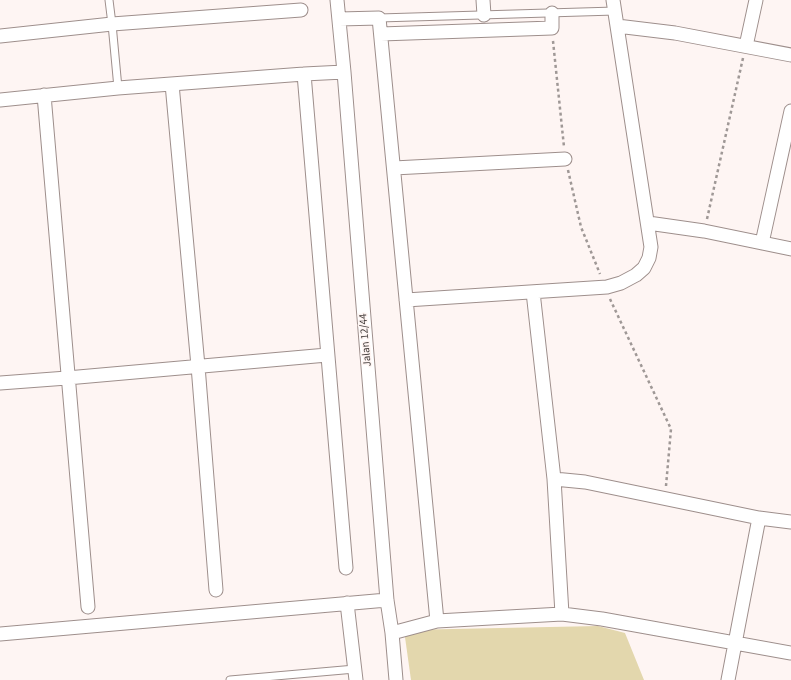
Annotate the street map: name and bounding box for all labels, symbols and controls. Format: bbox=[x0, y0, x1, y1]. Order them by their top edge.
street label: Jalan 12/44 bbox=[357, 313, 375, 367]

